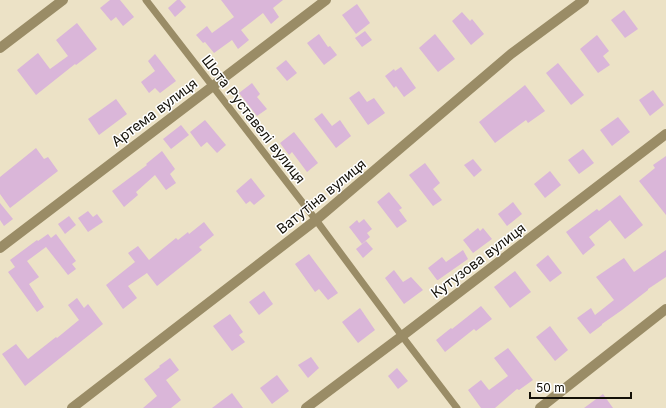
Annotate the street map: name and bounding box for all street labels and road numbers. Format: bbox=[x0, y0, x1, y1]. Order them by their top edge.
street label: Шота Руставелі вулиця bbox=[199, 51, 309, 187]
street label: Артема вулиця bbox=[108, 74, 200, 150]
street label: Ватутіна вулиця bbox=[273, 155, 369, 237]
street label: Кутузова вулиця bbox=[427, 219, 529, 301]

